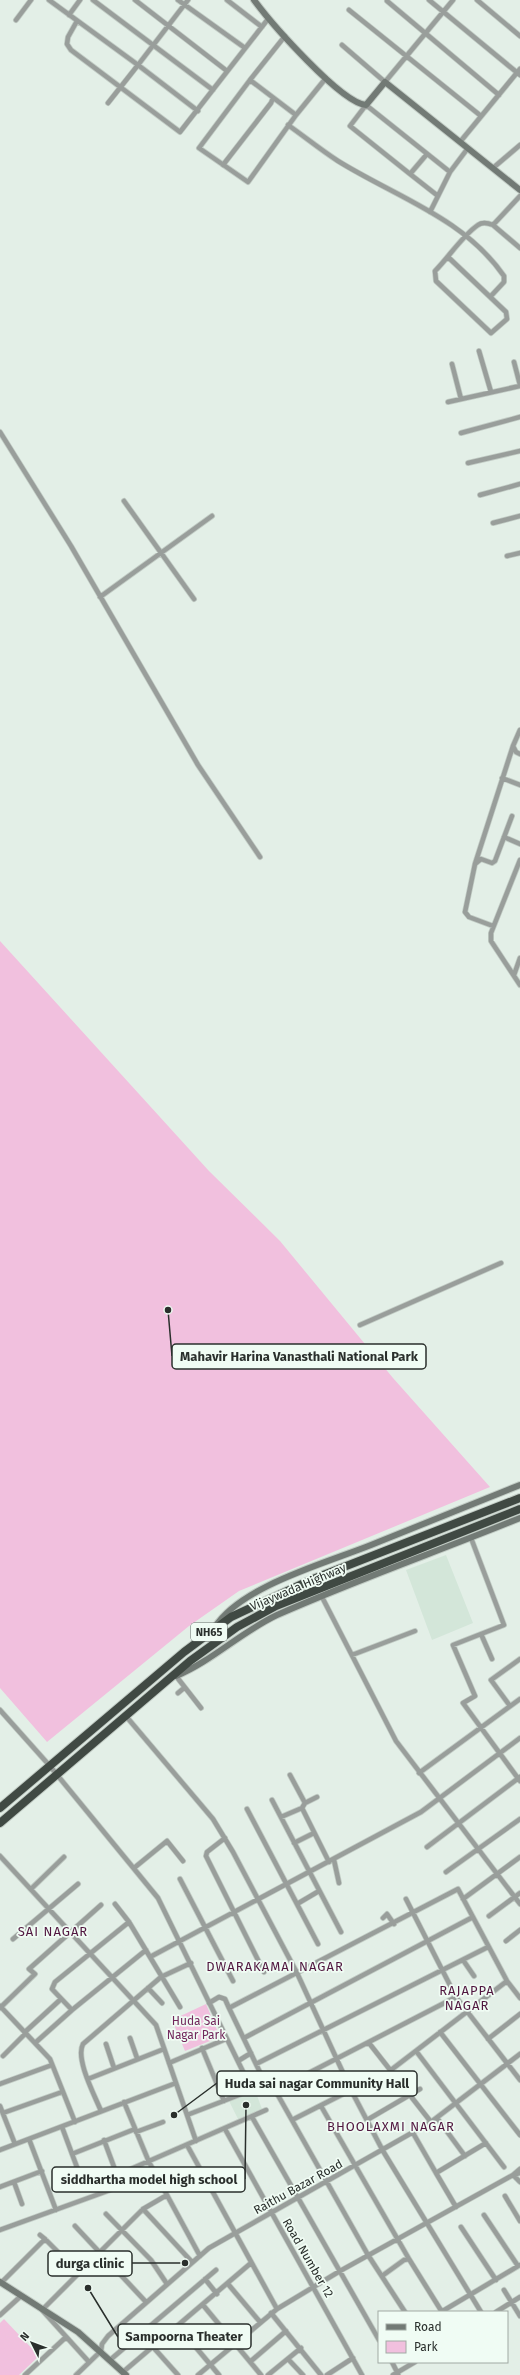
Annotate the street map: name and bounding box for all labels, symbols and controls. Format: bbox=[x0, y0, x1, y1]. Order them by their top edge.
callout: Mahavir Harina Vanasthali National Park bbox=[172, 1344, 426, 1369]
text: Mahavir Harina Vanasthali National Park bbox=[180, 1349, 419, 1364]
street label: Vijaywada Highway bbox=[248, 1560, 348, 1614]
road number: NH65 bbox=[191, 1623, 227, 1641]
district label: SAI NAGAR bbox=[18, 1924, 88, 1939]
district label: DWARAKAMAI NAGAR bbox=[206, 1959, 344, 1974]
district label: RAJAPPA NAGAR bbox=[439, 1983, 495, 2013]
park label: Huda Sai Nagar Park bbox=[167, 2014, 226, 2042]
callout: Huda sai nagar Community Hall bbox=[217, 2071, 417, 2096]
text: Huda sai nagar Community Hall bbox=[225, 2076, 409, 2091]
district label: BHOOLAXMI NAGAR bbox=[327, 2119, 455, 2134]
street label: Raithu Bazar Road bbox=[251, 2157, 345, 2217]
callout: siddhartha model high school bbox=[52, 2167, 245, 2192]
text: siddhartha model high school bbox=[61, 2172, 237, 2187]
street label: Road Number 12 bbox=[280, 2216, 336, 2300]
callout: durga clinic bbox=[48, 2251, 132, 2276]
text: durga clinic bbox=[56, 2256, 125, 2271]
legend bbox=[378, 2311, 508, 2363]
text: Road bbox=[414, 2320, 442, 2334]
north arrow bbox=[12, 2323, 52, 2363]
callout: Sampoorna Theater bbox=[118, 2324, 251, 2349]
text: Sampoorna Theater bbox=[125, 2329, 243, 2344]
text: N bbox=[18, 2330, 32, 2344]
text: Park bbox=[414, 2340, 438, 2354]

